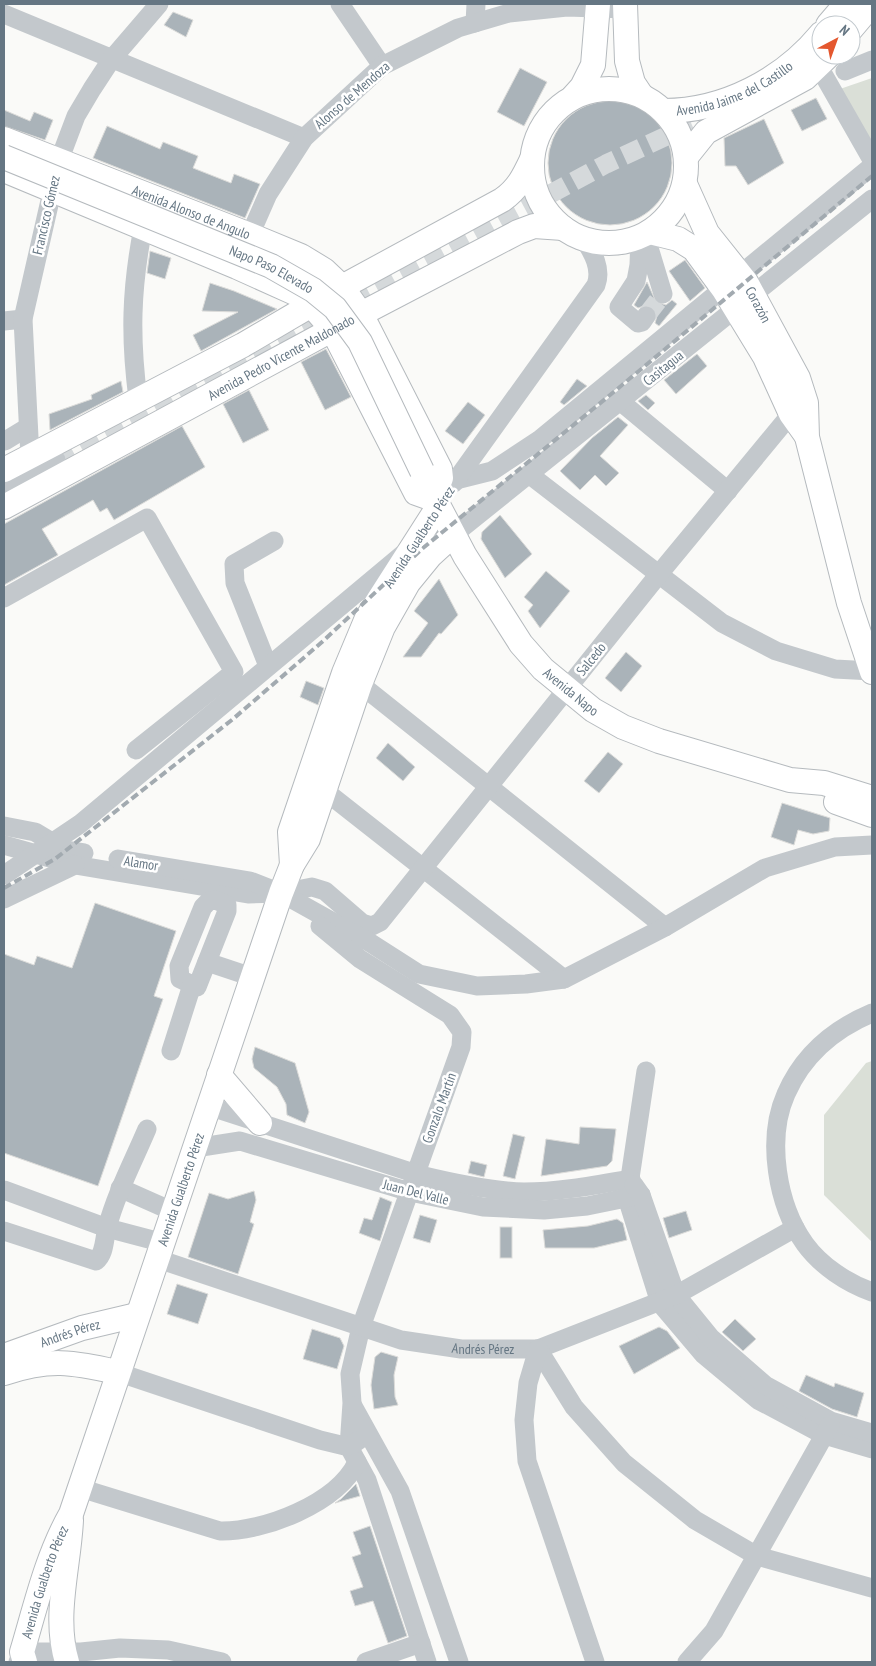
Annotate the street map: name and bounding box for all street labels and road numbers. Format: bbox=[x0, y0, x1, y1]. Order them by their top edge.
street label: Alonso de Mendoza bbox=[311, 57, 393, 133]
street label: Avenida Jaime del Castillo bbox=[676, 57, 796, 120]
street label: Francisco Gómez bbox=[28, 174, 64, 256]
street label: Avenida Alonso de Angulo bbox=[130, 181, 253, 243]
street label: Napo Paso Elevado bbox=[227, 241, 317, 297]
street label: Corazón bbox=[741, 283, 775, 326]
street label: Avenida Pedro Vicente Maldonado bbox=[205, 310, 358, 404]
street label: Casitagua bbox=[639, 346, 687, 390]
street label: Avenida Gualberto Pérez bbox=[379, 483, 459, 591]
street label: Salcedo bbox=[572, 639, 610, 679]
street label: Avenida Napo bbox=[539, 664, 601, 720]
street label: Alamor bbox=[123, 851, 160, 875]
street label: Gonzalo Martín bbox=[418, 1070, 460, 1146]
street label: Avenida Gualberto Pérez bbox=[153, 1130, 208, 1248]
street label: Juan Del Valle bbox=[380, 1175, 451, 1209]
street label: Andrés Pérez bbox=[37, 1315, 102, 1351]
street label: Andrés Pérez bbox=[451, 1339, 514, 1358]
street label: Avenida Gualberto Pérez bbox=[17, 1522, 72, 1641]

